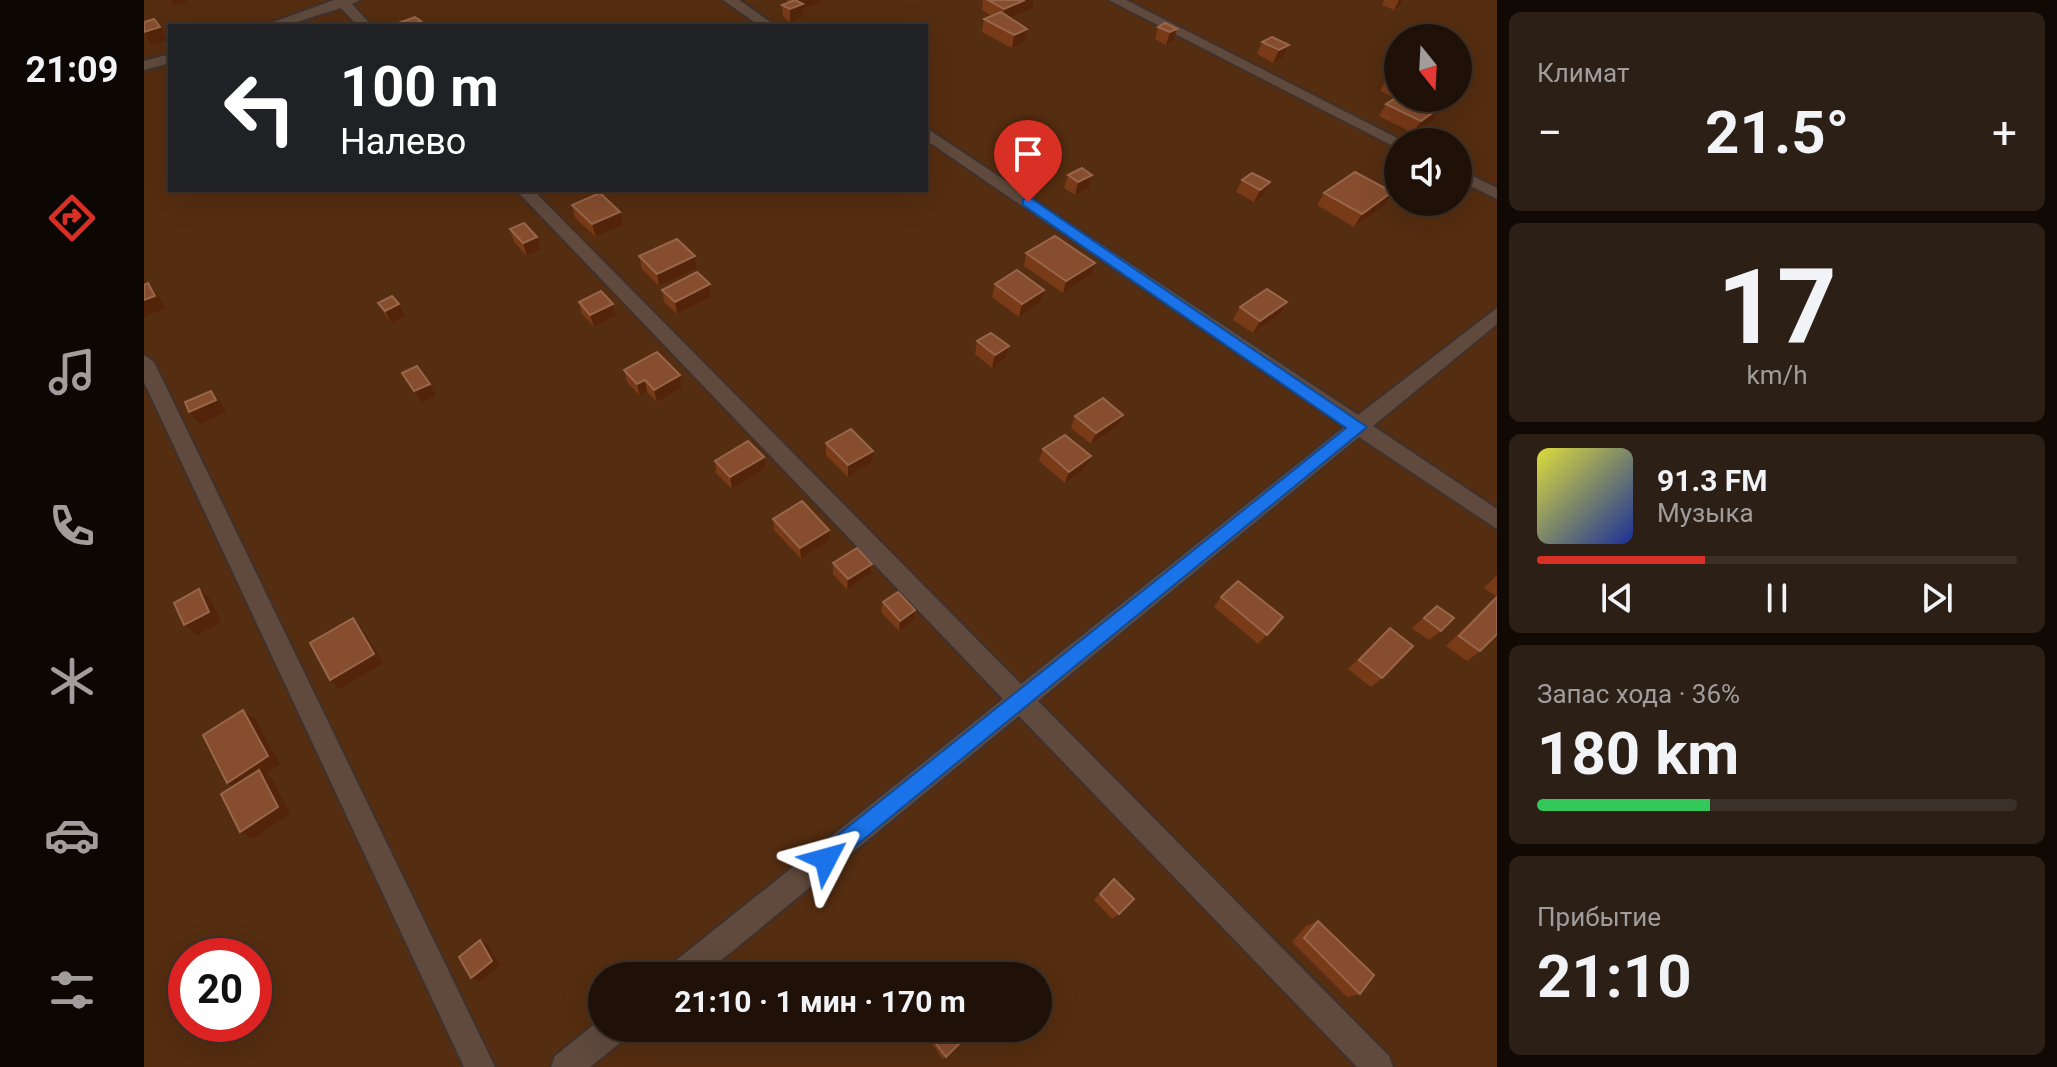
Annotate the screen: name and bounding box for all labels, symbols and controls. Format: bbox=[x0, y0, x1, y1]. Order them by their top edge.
north arrow bbox=[1384, 24, 1472, 112]
map controls bbox=[1384, 24, 1472, 216]
text: 21:09 bbox=[26, 49, 118, 91]
text: 100 m bbox=[340, 54, 499, 120]
icon: left bbox=[208, 56, 312, 160]
text: Климат bbox=[1537, 58, 1629, 88]
text: 21.5° bbox=[1705, 97, 1849, 168]
text: − bbox=[1537, 107, 1562, 159]
text: + bbox=[1992, 107, 2017, 159]
pin bbox=[994, 120, 1062, 202]
text: Налево bbox=[340, 121, 466, 163]
button: sound bbox=[1384, 128, 1472, 216]
icon: arrive bbox=[1006, 132, 1050, 176]
icon: directions bbox=[44, 190, 100, 246]
text: 17 bbox=[1717, 247, 1837, 368]
icon: music bbox=[44, 344, 100, 400]
text: km/h bbox=[1746, 360, 1808, 390]
text: 91.3 FM bbox=[1657, 463, 1768, 498]
icon: phone bbox=[44, 498, 100, 554]
text: Музыка bbox=[1657, 498, 1754, 528]
icon: previous bbox=[1595, 576, 1639, 620]
icon: pause bbox=[1755, 576, 1799, 620]
icon: next bbox=[1915, 576, 1959, 620]
icon: climate bbox=[44, 653, 100, 709]
text: Запас хода · 36% bbox=[1537, 679, 1740, 709]
text: 180 km bbox=[1537, 718, 1739, 789]
icon: car bbox=[44, 807, 100, 863]
position arrow bbox=[784, 817, 868, 901]
text: Прибытие bbox=[1537, 902, 1661, 932]
speed limit sign: 20 bbox=[168, 938, 272, 1042]
text: 21:10 bbox=[1537, 941, 1692, 1012]
icon: filters bbox=[44, 962, 100, 1018]
text: 21:10 · 1 мин · 170 m bbox=[674, 984, 966, 1019]

